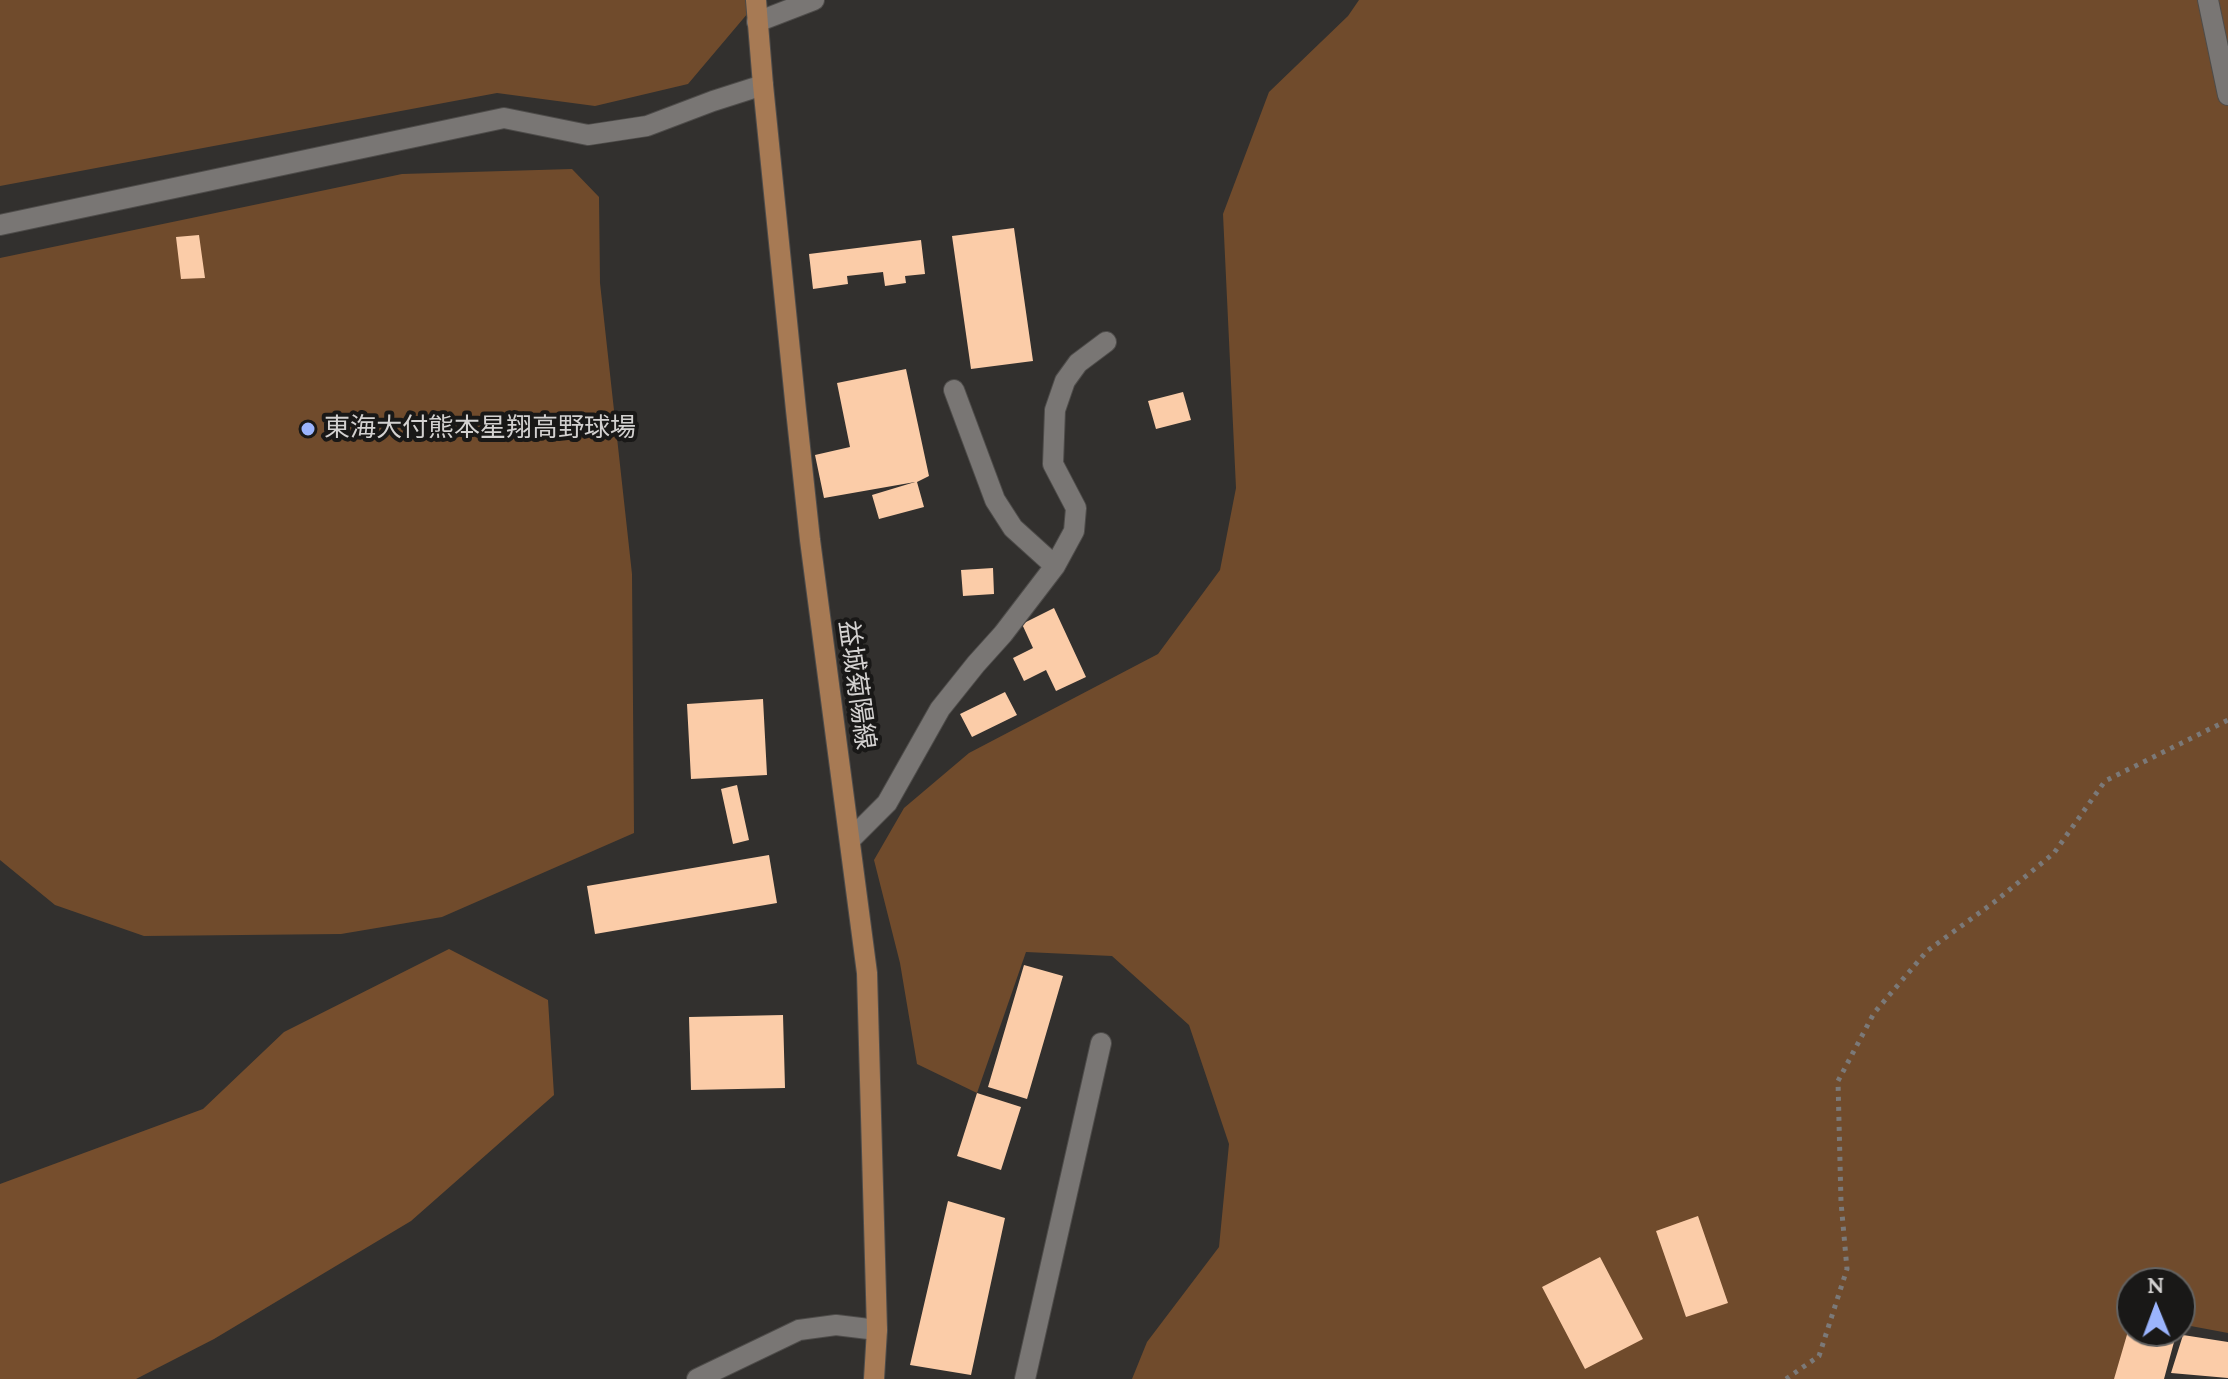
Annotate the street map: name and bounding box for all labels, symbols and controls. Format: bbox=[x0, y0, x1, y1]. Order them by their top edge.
place label: 東海大付熊本星翔高野球場 bbox=[324, 413, 636, 445]
marker: 東海大付熊本星翔高野球場 bbox=[299, 420, 317, 438]
street label: 益城菊陽線 bbox=[832, 618, 880, 752]
north arrow bbox=[2116, 1267, 2196, 1347]
text: N bbox=[2147, 1271, 2164, 1299]

